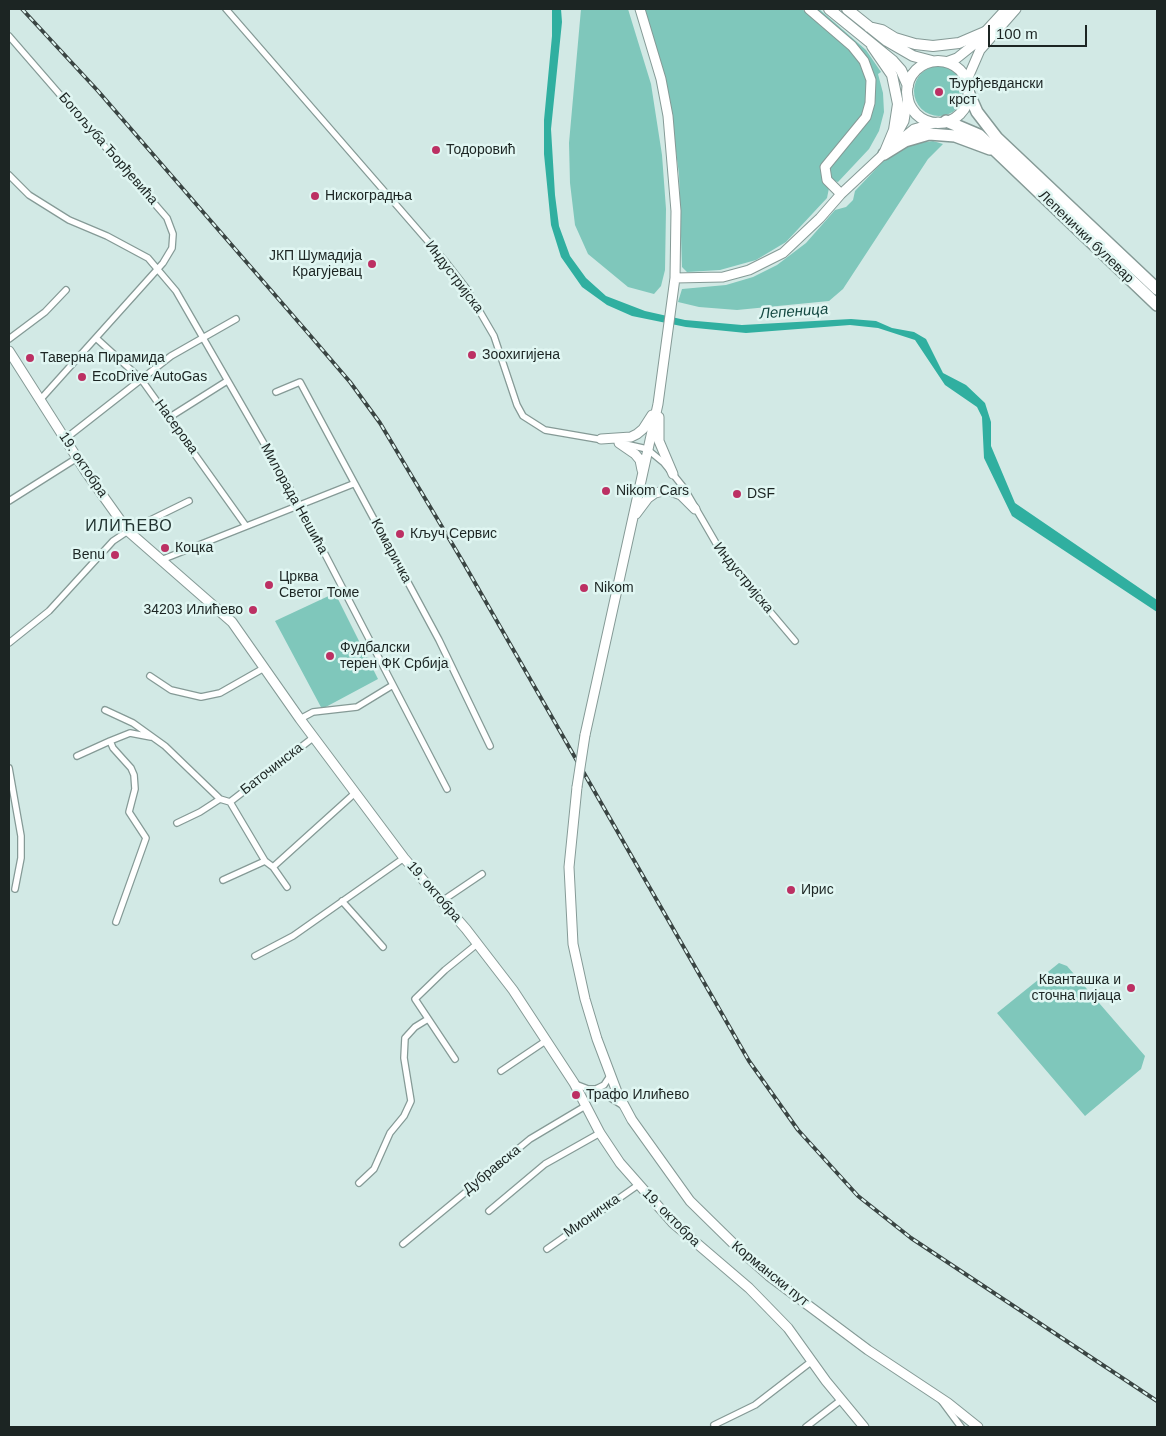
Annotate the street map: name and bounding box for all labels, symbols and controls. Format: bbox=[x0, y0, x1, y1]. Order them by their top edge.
scale bar bbox=[991, 15, 1090, 47]
text: 100 m bbox=[996, 25, 1038, 42]
place label: Ђурђевдански крст bbox=[949, 76, 1043, 108]
marker: Ђурђевдански крст bbox=[933, 86, 945, 98]
street label: Богољуба Ђорђевића bbox=[55, 90, 161, 208]
place label: Тодоровић bbox=[446, 142, 516, 158]
marker: Тодоровић bbox=[430, 144, 442, 156]
street label: Лепенички булевар bbox=[1035, 187, 1137, 287]
place label: Нискоградња bbox=[325, 188, 412, 204]
marker: Нискоградња bbox=[309, 190, 321, 202]
street label: Индустријска bbox=[421, 238, 487, 316]
place label: ЈКП Шумадија Крагујевац bbox=[269, 248, 362, 280]
marker: ЈКП Шумадија Крагујевац bbox=[366, 258, 378, 270]
water label: Лепеница bbox=[759, 301, 829, 323]
place label: Зоохигијена bbox=[482, 347, 560, 363]
marker: Зоохигијена bbox=[466, 349, 478, 361]
place label: Таверна Пирамида bbox=[40, 350, 165, 366]
marker: Таверна Пирамида bbox=[24, 352, 36, 364]
place label: EcoDrive AutoGas bbox=[92, 369, 207, 385]
marker: EcoDrive AutoGas bbox=[76, 371, 88, 383]
street label: Насерова bbox=[151, 396, 201, 458]
street label: 19. октобра bbox=[55, 429, 111, 501]
street label: Милорада Нешића bbox=[257, 441, 331, 557]
place label: Nikom Cars bbox=[616, 483, 689, 499]
marker: Nikom Cars bbox=[600, 485, 612, 497]
place label: DSF bbox=[747, 486, 775, 502]
marker: DSF bbox=[731, 488, 743, 500]
street label: Комаричка bbox=[367, 516, 415, 586]
district label: ИЛИЋЕВО bbox=[84, 517, 174, 537]
place label: Кључ Сервис bbox=[410, 526, 497, 542]
marker: Кључ Сервис bbox=[394, 528, 406, 540]
street label: Индустријска bbox=[709, 539, 777, 617]
place label: Коцка bbox=[175, 540, 213, 556]
marker: Коцка bbox=[159, 542, 171, 554]
place label: Benu bbox=[72, 547, 105, 563]
marker: Benu bbox=[109, 549, 121, 561]
place label: Црква Светог Томе bbox=[279, 569, 359, 602]
marker: Црква Светог Томе bbox=[263, 579, 275, 591]
place label: Nikom bbox=[594, 580, 634, 596]
marker: Nikom bbox=[578, 582, 590, 594]
place label: 34203 Илићево bbox=[143, 602, 243, 618]
marker: 34203 Илићево bbox=[247, 604, 259, 616]
place label: Фудбалски терен ФК Србија bbox=[340, 640, 449, 672]
marker: Фудбалски терен ФК Србија bbox=[324, 650, 336, 662]
street label: Баточинска bbox=[237, 739, 307, 799]
street label: 19. октобра bbox=[403, 858, 465, 926]
place label: Ирис bbox=[801, 882, 834, 898]
marker: Ирис bbox=[785, 884, 797, 896]
place label: Кванташка и сточна пијаца bbox=[1031, 972, 1121, 1004]
marker: Кванташка и сточна пијаца bbox=[1125, 982, 1137, 994]
place label: Трафо Илићево bbox=[586, 1087, 689, 1103]
marker: Трафо Илићево bbox=[570, 1089, 582, 1101]
street label: Дубравска bbox=[460, 1142, 524, 1198]
street label: 19. октобра bbox=[639, 1186, 703, 1250]
street label: Мионичка bbox=[561, 1191, 623, 1241]
street label: Кормански пут bbox=[728, 1238, 812, 1310]

